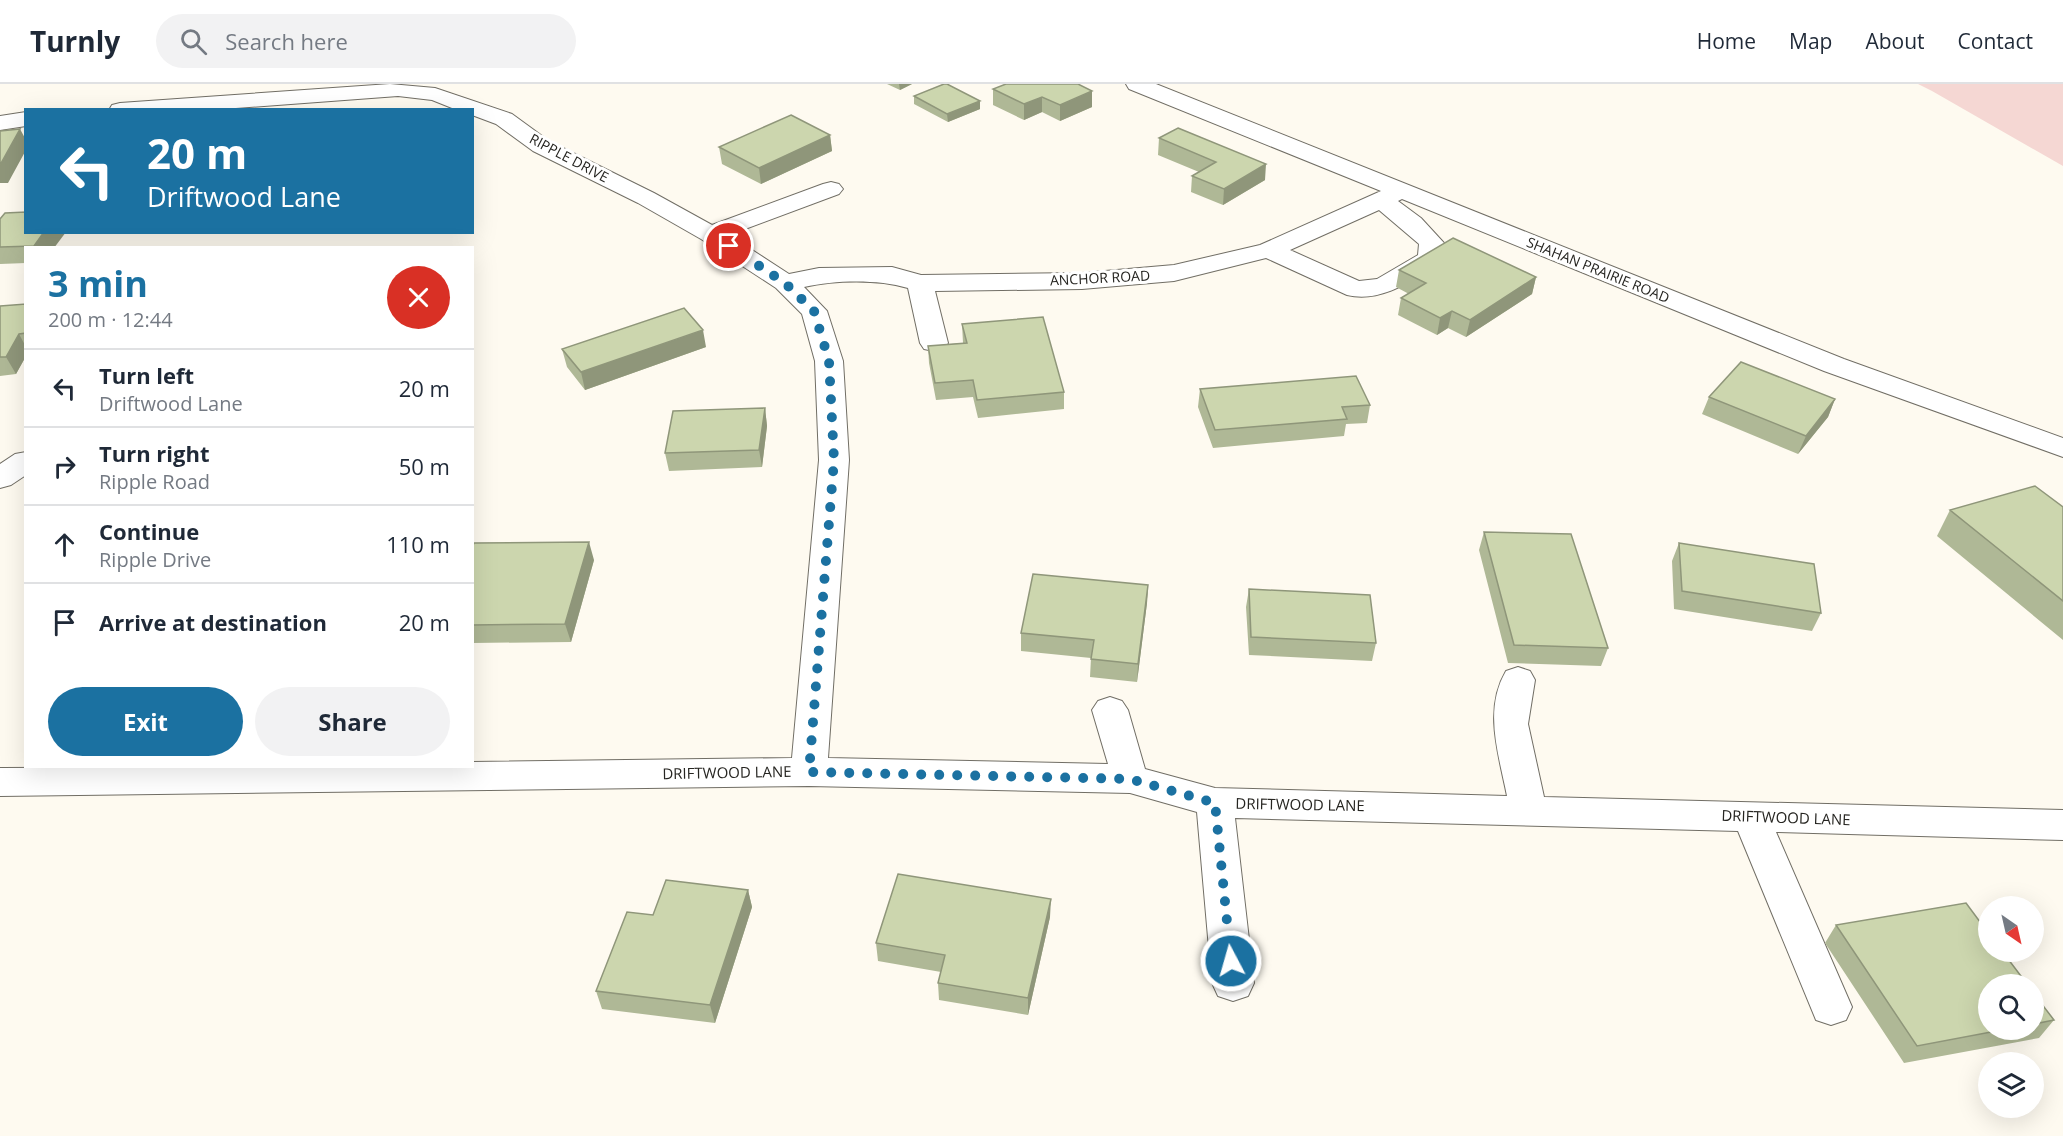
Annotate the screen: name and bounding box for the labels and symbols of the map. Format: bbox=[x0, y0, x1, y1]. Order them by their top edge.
street label: RIPPLE DRIVE bbox=[526, 129, 612, 186]
pin bbox=[703, 220, 754, 271]
street label: SHAHAN PRAIRIE ROAD bbox=[1524, 232, 1672, 307]
street label: ANCHOR ROAD bbox=[1049, 265, 1151, 290]
street label: DRIFTWOOD LANE bbox=[662, 761, 792, 783]
street label: DRIFTWOOD LANE bbox=[1235, 793, 1365, 815]
street label: DRIFTWOOD LANE bbox=[1721, 805, 1851, 829]
north arrow bbox=[1978, 896, 2044, 962]
position arrow bbox=[1199, 929, 1263, 993]

